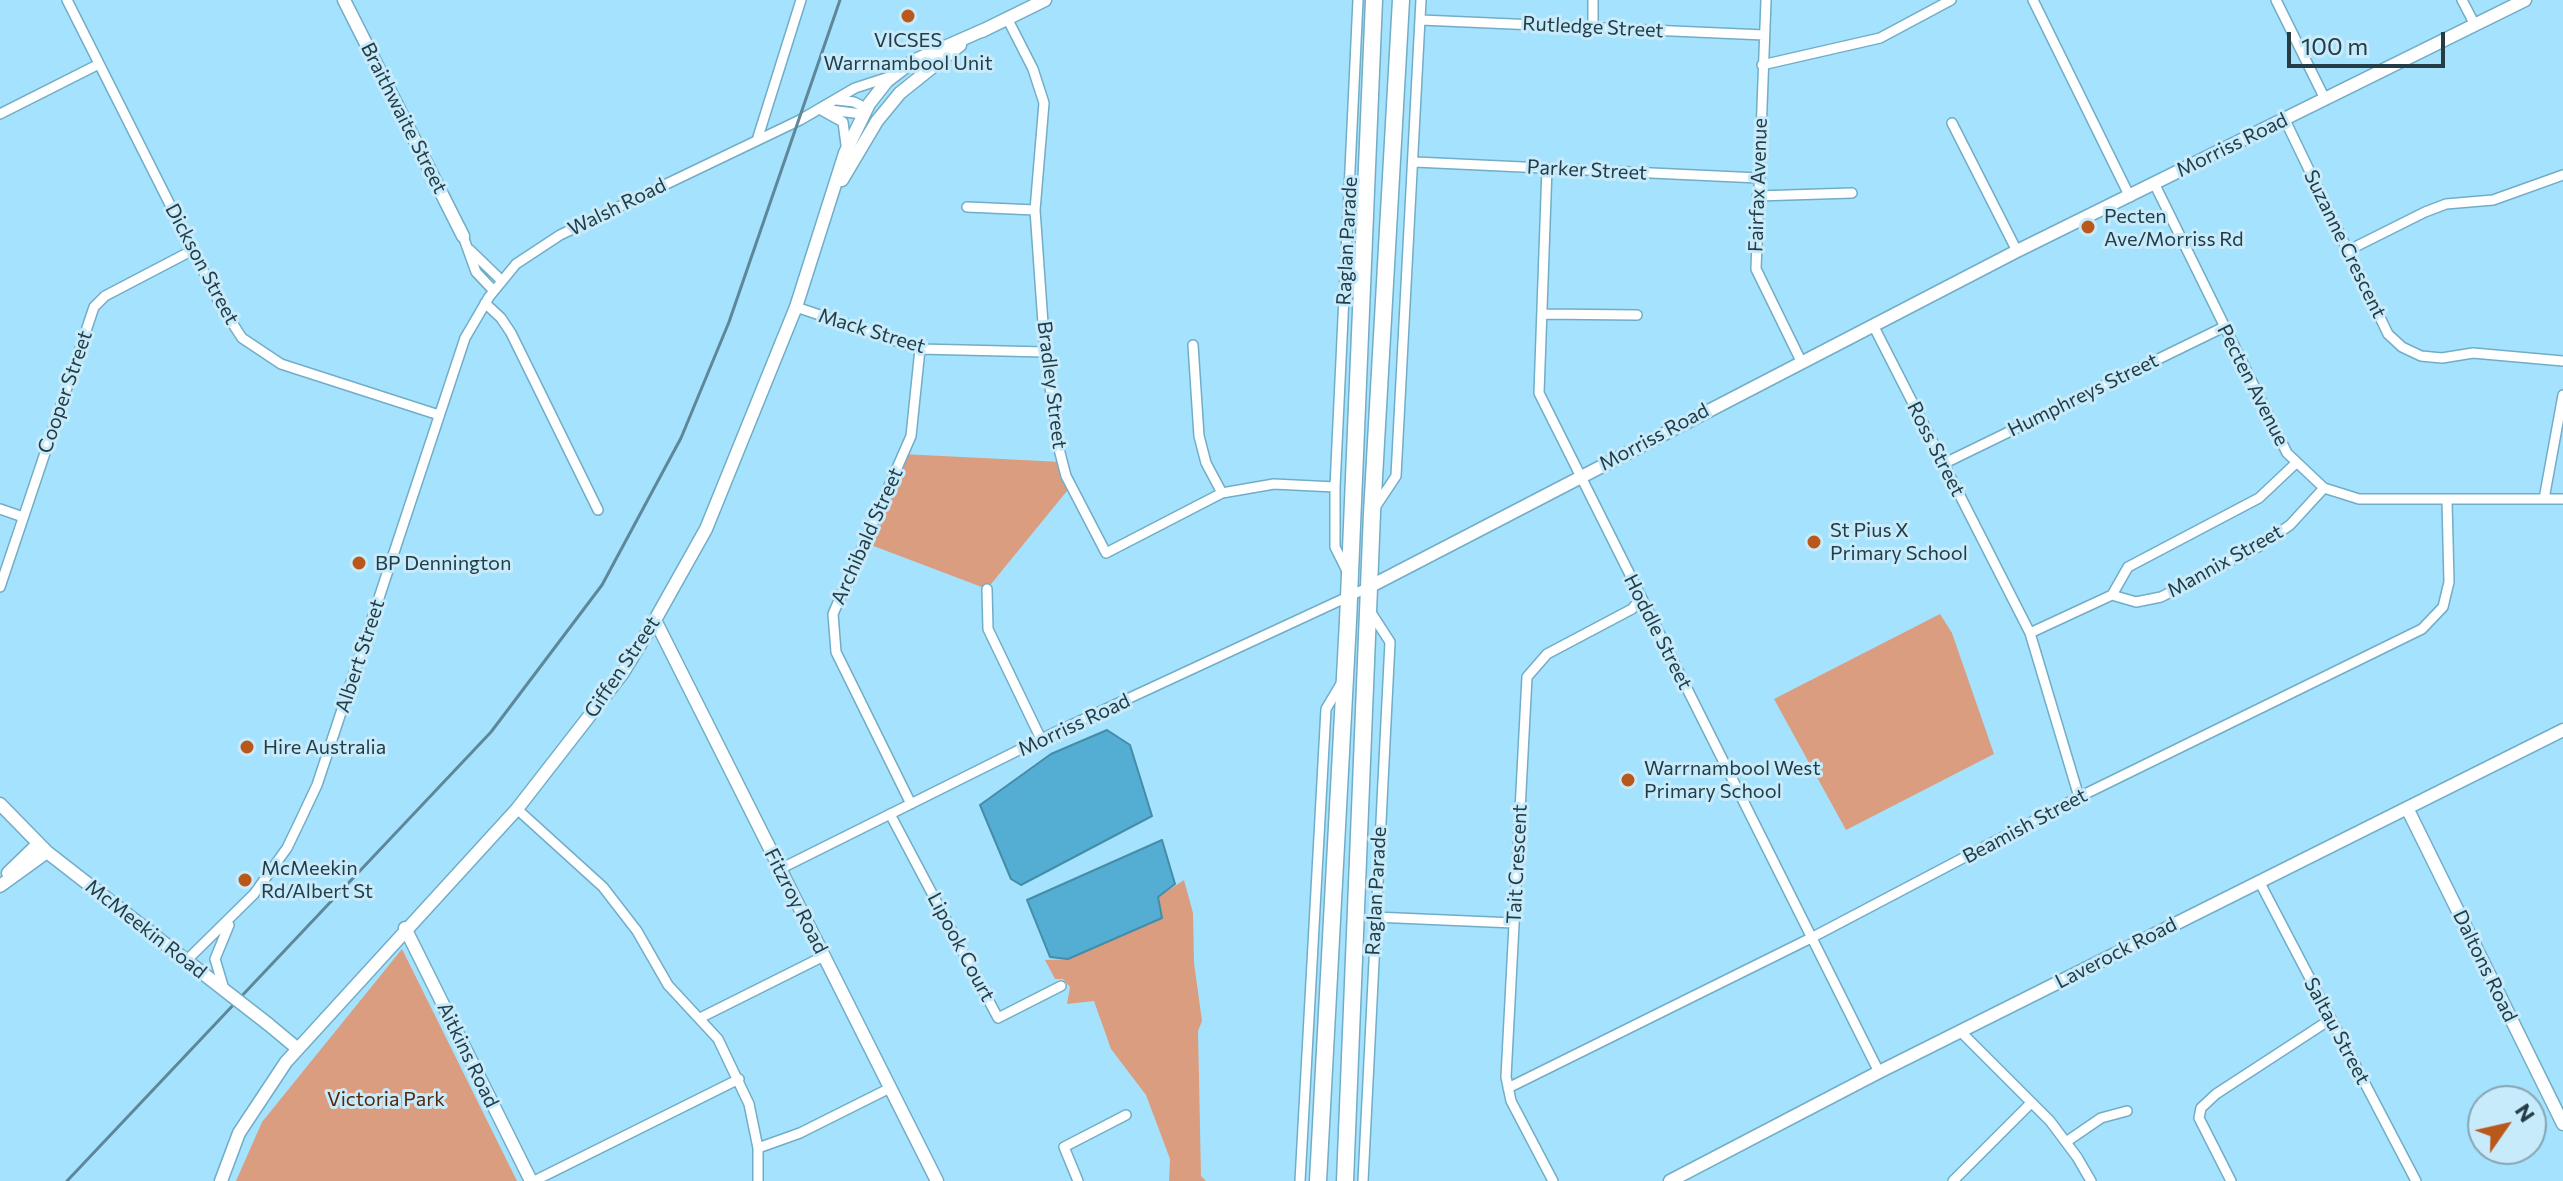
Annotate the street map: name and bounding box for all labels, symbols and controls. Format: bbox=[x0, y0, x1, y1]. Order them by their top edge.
marker: VICSES Warrnambool Unit bbox=[899, 7, 917, 25]
street label: Rutledge Street bbox=[1522, 11, 1664, 43]
scale bar bbox=[2291, 16, 2449, 66]
place label: VICSES Warrnambool Unit bbox=[823, 28, 993, 75]
text: 100 m bbox=[2301, 31, 2368, 60]
street label: Braithwaite Street bbox=[356, 39, 452, 197]
street label: Morriss Road bbox=[2172, 108, 2292, 182]
street label: Fairfax Avenue bbox=[1744, 118, 1772, 252]
street label: Parker Street bbox=[1526, 155, 1648, 185]
street label: Suzanne Crescent bbox=[2299, 166, 2391, 322]
street label: Walsh Road bbox=[564, 173, 670, 241]
street label: Raglan Parade bbox=[1332, 176, 1362, 306]
street label: Dickson Street bbox=[160, 199, 244, 329]
place label: Pecten Ave/Morriss Rd bbox=[2104, 204, 2244, 251]
marker: Pecten Ave/Morriss Rd bbox=[2079, 218, 2097, 236]
street label: Mack Street bbox=[816, 303, 928, 359]
street label: Bradley Street bbox=[1032, 320, 1072, 450]
street label: Pecten Avenue bbox=[2212, 320, 2294, 450]
street label: Cooper Street bbox=[33, 327, 97, 457]
street label: Humphreys Street bbox=[2004, 348, 2162, 442]
street label: Morriss Road bbox=[1595, 398, 1713, 476]
street label: Ross Street bbox=[1902, 398, 1970, 500]
street label: Archibald Street bbox=[826, 464, 908, 608]
place label: St Pius X Primary School bbox=[1830, 518, 1968, 565]
street label: Mannix Street bbox=[2163, 519, 2287, 603]
marker: St Pius X Primary School bbox=[1805, 533, 1823, 551]
place label: BP Dennington bbox=[375, 551, 511, 575]
marker: BP Dennington bbox=[350, 554, 368, 572]
street label: Hoddle Street bbox=[1619, 570, 1697, 694]
street label: Albert Street bbox=[330, 596, 390, 716]
street label: Giffen Street bbox=[579, 612, 665, 722]
street label: Morriss Road bbox=[1014, 689, 1134, 761]
place label: Hire Australia bbox=[263, 735, 386, 759]
marker: Hire Australia bbox=[238, 738, 256, 756]
place label: Warrnambool West Primary School bbox=[1644, 756, 1821, 803]
marker: Warrnambool West Primary School bbox=[1619, 771, 1637, 789]
street label: Beamish Street bbox=[1959, 783, 2091, 869]
street label: Tait Crescent bbox=[1502, 804, 1532, 924]
street label: Raglan Parade bbox=[1361, 826, 1391, 956]
street label: Fitzroy Road bbox=[759, 844, 833, 958]
place label: McMeekin Rd/Albert St bbox=[261, 856, 373, 903]
marker: McMeekin Rd/Albert St bbox=[236, 871, 254, 889]
street label: McMeekin Road bbox=[81, 874, 211, 984]
street label: Lipook Court bbox=[922, 888, 1000, 1006]
street label: Daltons Road bbox=[2448, 906, 2522, 1026]
street label: Laverock Road bbox=[2051, 912, 2181, 994]
street label: Saltau Street bbox=[2299, 974, 2375, 1088]
street label: Aitkins Road bbox=[432, 998, 504, 1112]
north arrow bbox=[2467, 1085, 2547, 1165]
park label: Victoria Park bbox=[327, 1087, 445, 1111]
text: N bbox=[2510, 1098, 2541, 1127]

